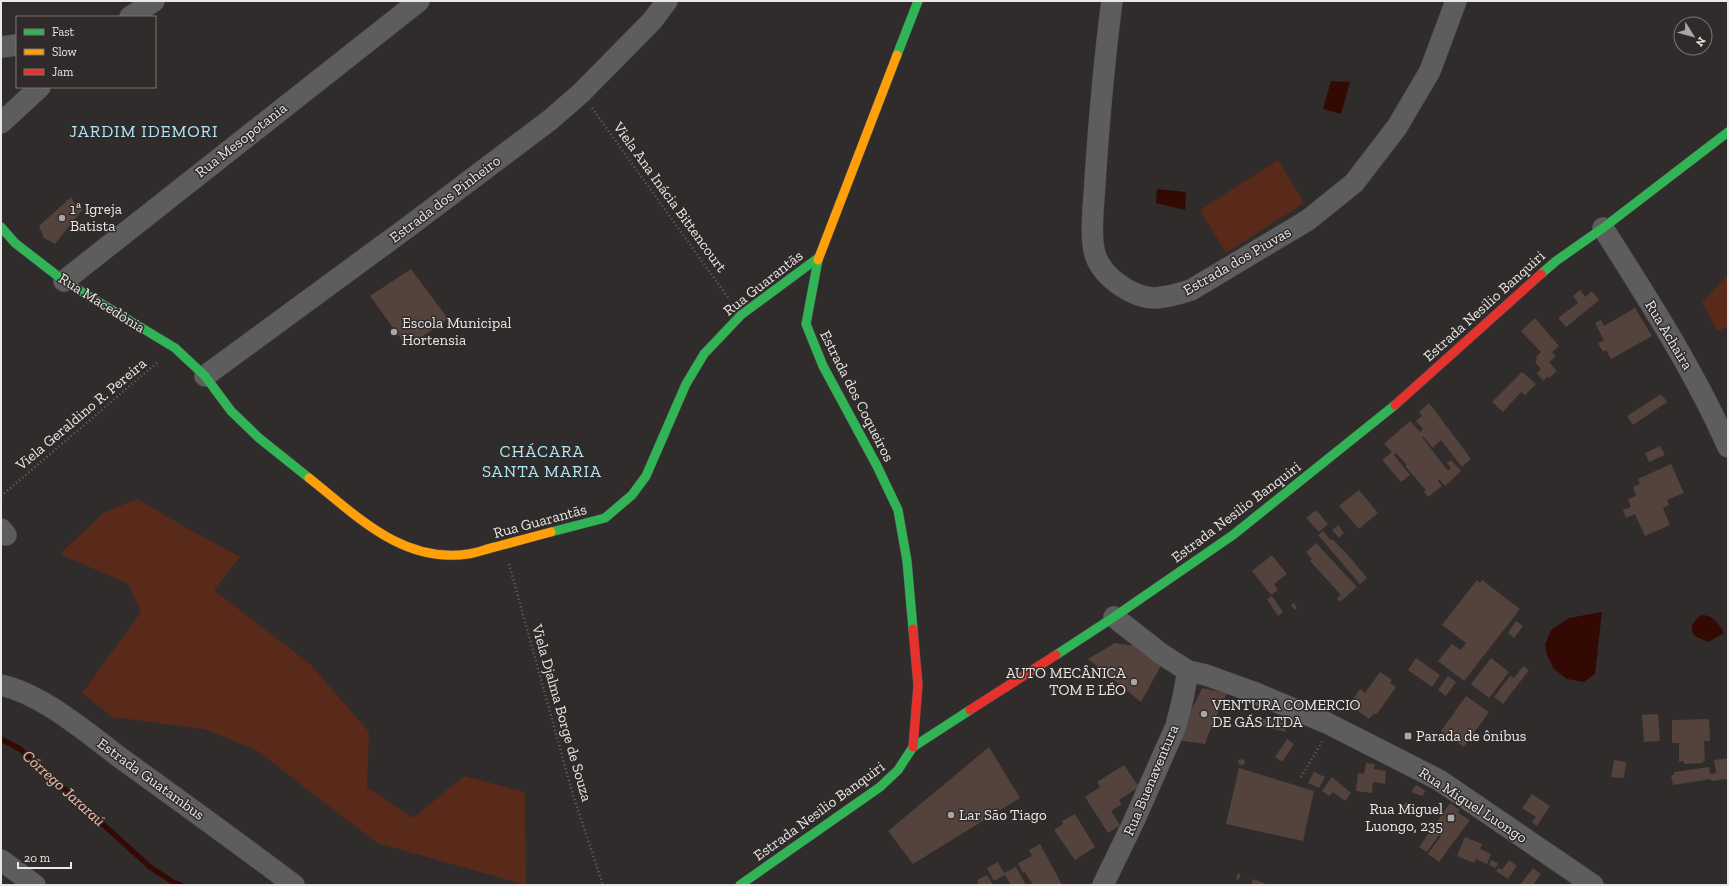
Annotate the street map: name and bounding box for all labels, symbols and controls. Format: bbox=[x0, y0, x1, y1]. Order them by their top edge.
legend bbox=[16, 16, 156, 88]
north arrow bbox=[1673, 16, 1713, 56]
text: Fast bbox=[52, 25, 75, 39]
text: N bbox=[1692, 34, 1708, 49]
text: Slow bbox=[52, 45, 78, 59]
text: Jam bbox=[52, 65, 74, 79]
street label: Rua Mesopotania bbox=[192, 99, 290, 181]
street label: Viela Ana Inácia Bittencourt bbox=[609, 118, 731, 276]
district label: JARDIM IDEMORI bbox=[70, 121, 218, 141]
street label: Estrada dos Pinheiro bbox=[386, 151, 504, 247]
place label: 1ª Igreja Batista bbox=[70, 200, 122, 235]
marker: 1ª Igreja Batista bbox=[57, 213, 67, 223]
street label: Estrada dos Piuvas bbox=[1180, 223, 1294, 299]
street label: Rua Guarantãs bbox=[720, 246, 806, 320]
street label: Estrada Nesilio Banquiri bbox=[1420, 247, 1548, 365]
street label: Rua Macedônia bbox=[55, 269, 149, 337]
street label: Rua Achaira bbox=[1641, 297, 1697, 373]
place label: Escola Municipal Hortensia bbox=[402, 314, 511, 349]
marker: Escola Municipal Hortensia bbox=[389, 327, 399, 337]
street label: Estrada dos Coqueiros bbox=[816, 327, 898, 465]
street label: Viela Geraldino R. Pereira bbox=[11, 354, 150, 474]
district label: CHÁCARA SANTA MARIA bbox=[482, 441, 602, 481]
street label: Estrada Nesilio Banquiri bbox=[1168, 457, 1304, 567]
street label: Rua Guarantãs bbox=[491, 500, 589, 542]
street label: Viela Djalma Borge de Souza bbox=[528, 621, 596, 804]
place label: AUTO MECÂNICA TOM E LÉO bbox=[1006, 664, 1126, 699]
marker: AUTO MECÂNICA TOM E LÉO bbox=[1129, 677, 1139, 687]
place label: VENTURA COMERCIO DE GÁS LTDA bbox=[1211, 696, 1361, 731]
marker: VENTURA COMERCIO DE GÁS LTDA bbox=[1199, 709, 1209, 719]
street label: Rua Buenaventura bbox=[1119, 722, 1183, 838]
place label: Parada de ônibus bbox=[1416, 727, 1526, 745]
marker: Parada de ônibus bbox=[1403, 731, 1413, 741]
street label: Estrada Guatambus bbox=[94, 734, 208, 824]
water label: Córrego Jararaú bbox=[19, 746, 109, 830]
street label: Estrada Nesilio Banquiri bbox=[750, 757, 888, 865]
street label: Rua Miguel Luongo bbox=[1415, 763, 1531, 847]
place label: Rua Miguel Luongo, 235 bbox=[1365, 800, 1443, 835]
place label: Lar São Tiago bbox=[959, 806, 1047, 824]
marker: Lar São Tiago bbox=[946, 810, 956, 820]
marker: Rua Miguel Luongo, 235 bbox=[1446, 813, 1456, 823]
scale bar bbox=[18, 844, 71, 870]
text: 20 m bbox=[24, 851, 51, 865]

